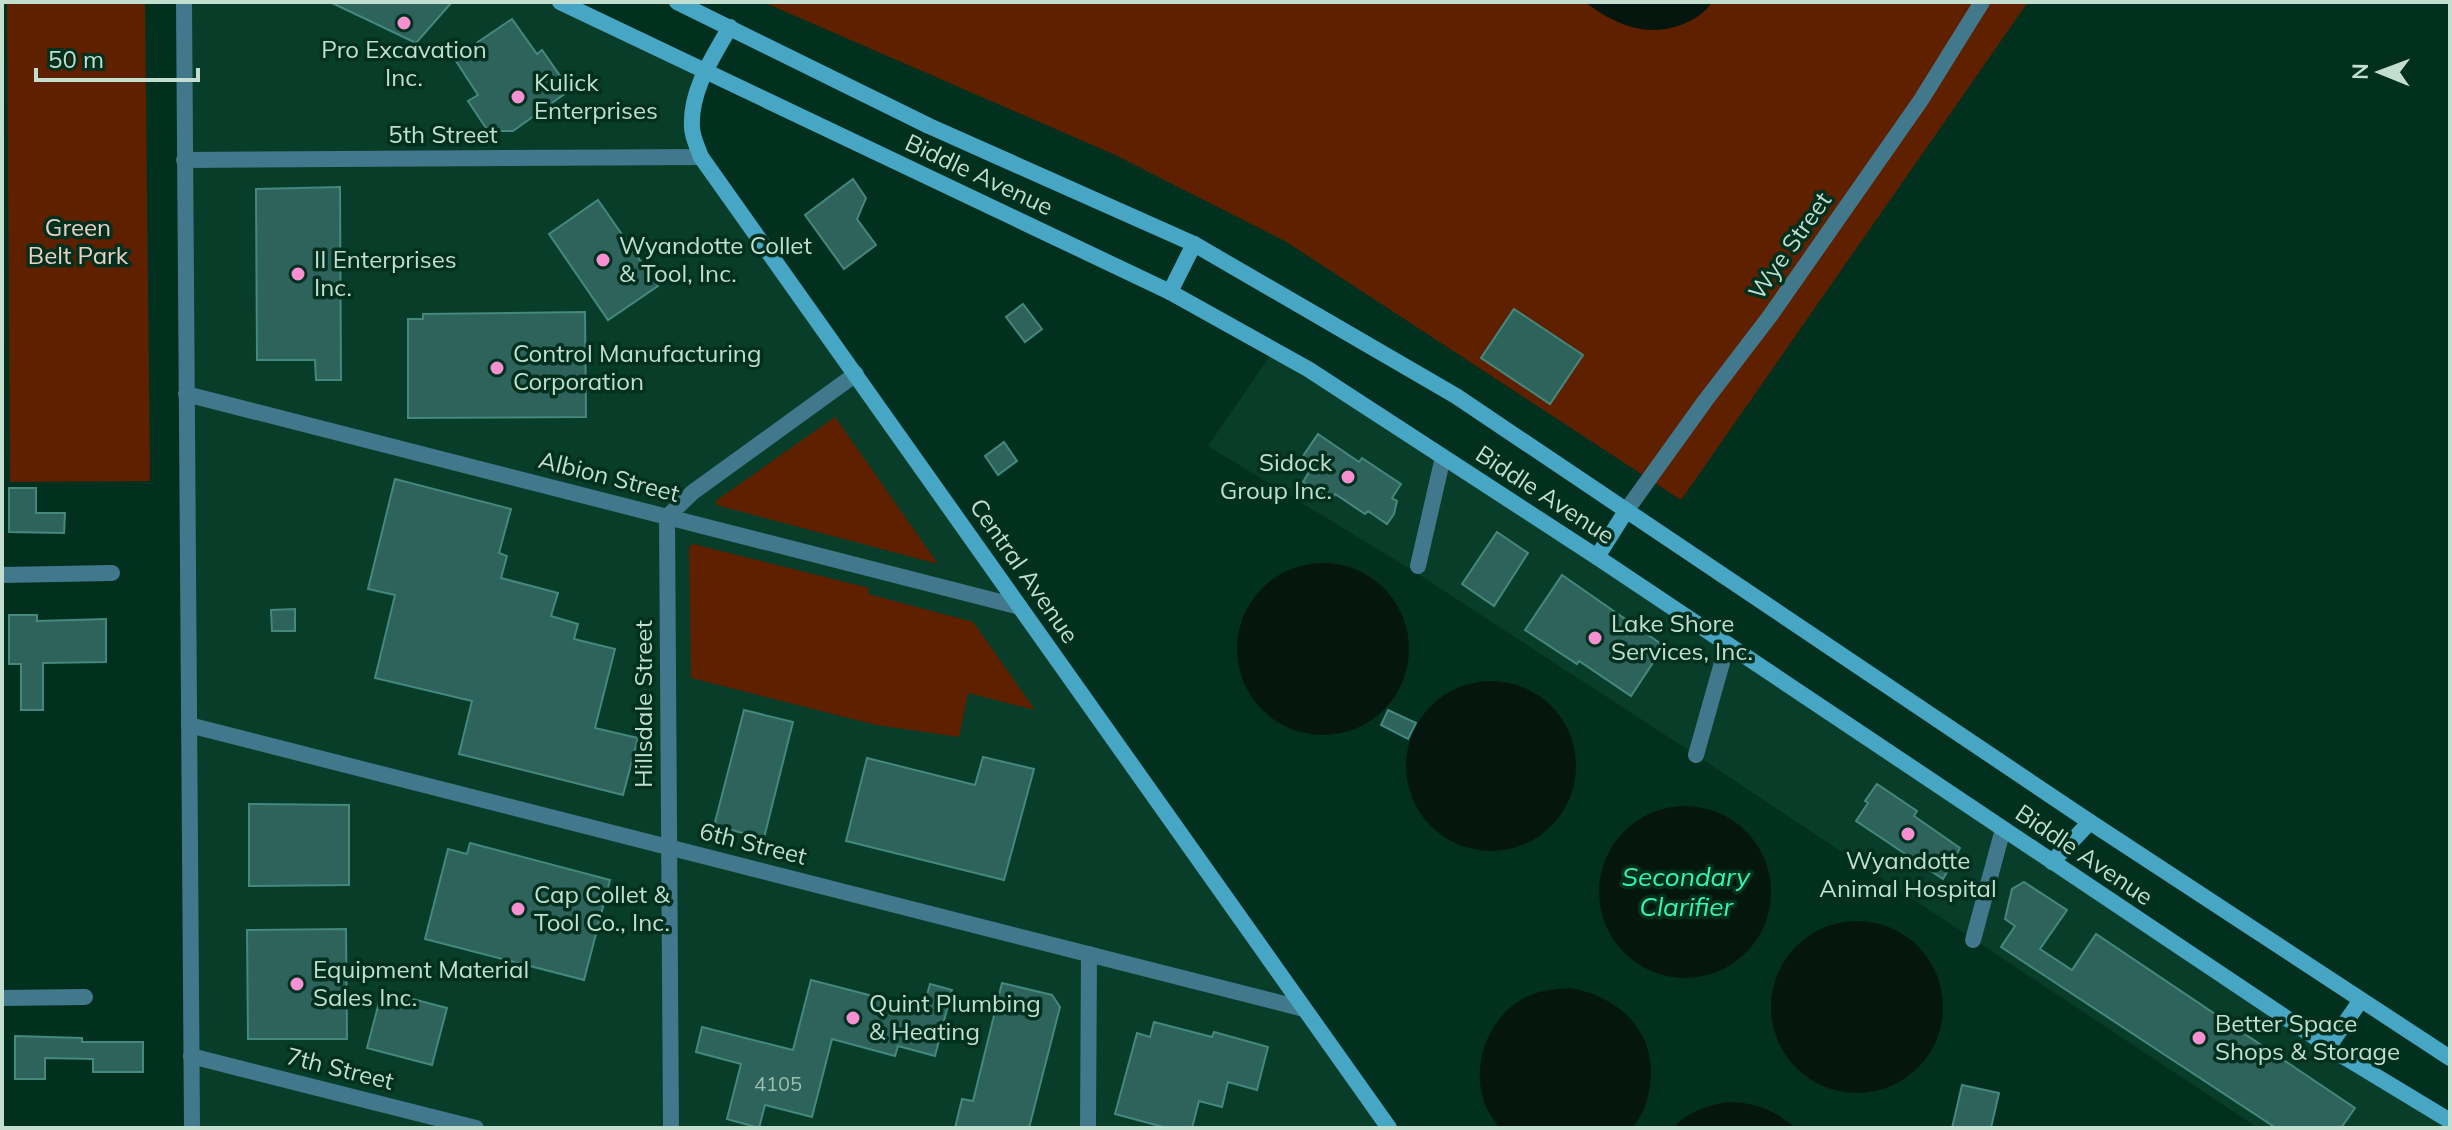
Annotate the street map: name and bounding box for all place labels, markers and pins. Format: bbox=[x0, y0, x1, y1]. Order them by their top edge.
marker: Pro Excavation Inc. bbox=[395, 14, 413, 32]
place label: Pro Excavation Inc. bbox=[321, 34, 487, 92]
place label: Kulick Enterprises bbox=[534, 67, 658, 125]
marker: Kulick Enterprises bbox=[509, 88, 527, 106]
place label: Wyandotte Collet & Tool, Inc. bbox=[619, 230, 812, 288]
place label: II Enterprises Inc. bbox=[314, 244, 457, 302]
marker: Wyandotte Collet & Tool, Inc. bbox=[594, 251, 612, 269]
marker: II Enterprises Inc. bbox=[289, 265, 307, 283]
place label: Control Manufacturing Corporation bbox=[513, 338, 761, 396]
marker: Control Manufacturing Corporation bbox=[488, 359, 506, 377]
place label: Sidock Group Inc. bbox=[1220, 447, 1333, 505]
marker: Sidock Group Inc. bbox=[1339, 468, 1357, 486]
place label: Lake Shore Services, Inc. bbox=[1611, 608, 1753, 666]
marker: Lake Shore Services, Inc. bbox=[1586, 629, 1604, 647]
marker: Wyandotte Animal Hospital bbox=[1899, 825, 1917, 843]
place label: Wyandotte Animal Hospital bbox=[1819, 845, 1997, 903]
place label: Cap Collet & Tool Co., Inc. bbox=[534, 879, 671, 937]
marker: Cap Collet & Tool Co., Inc. bbox=[509, 900, 527, 918]
place label: Equipment Material Sales Inc. bbox=[313, 954, 529, 1012]
marker: Equipment Material Sales Inc. bbox=[288, 975, 306, 993]
place label: Quint Plumbing & Heating bbox=[869, 988, 1041, 1046]
place label: Better Space Shops & Storage bbox=[2215, 1008, 2400, 1066]
marker: Quint Plumbing & Heating bbox=[844, 1009, 862, 1027]
marker: Better Space Shops & Storage bbox=[2190, 1029, 2208, 1047]

